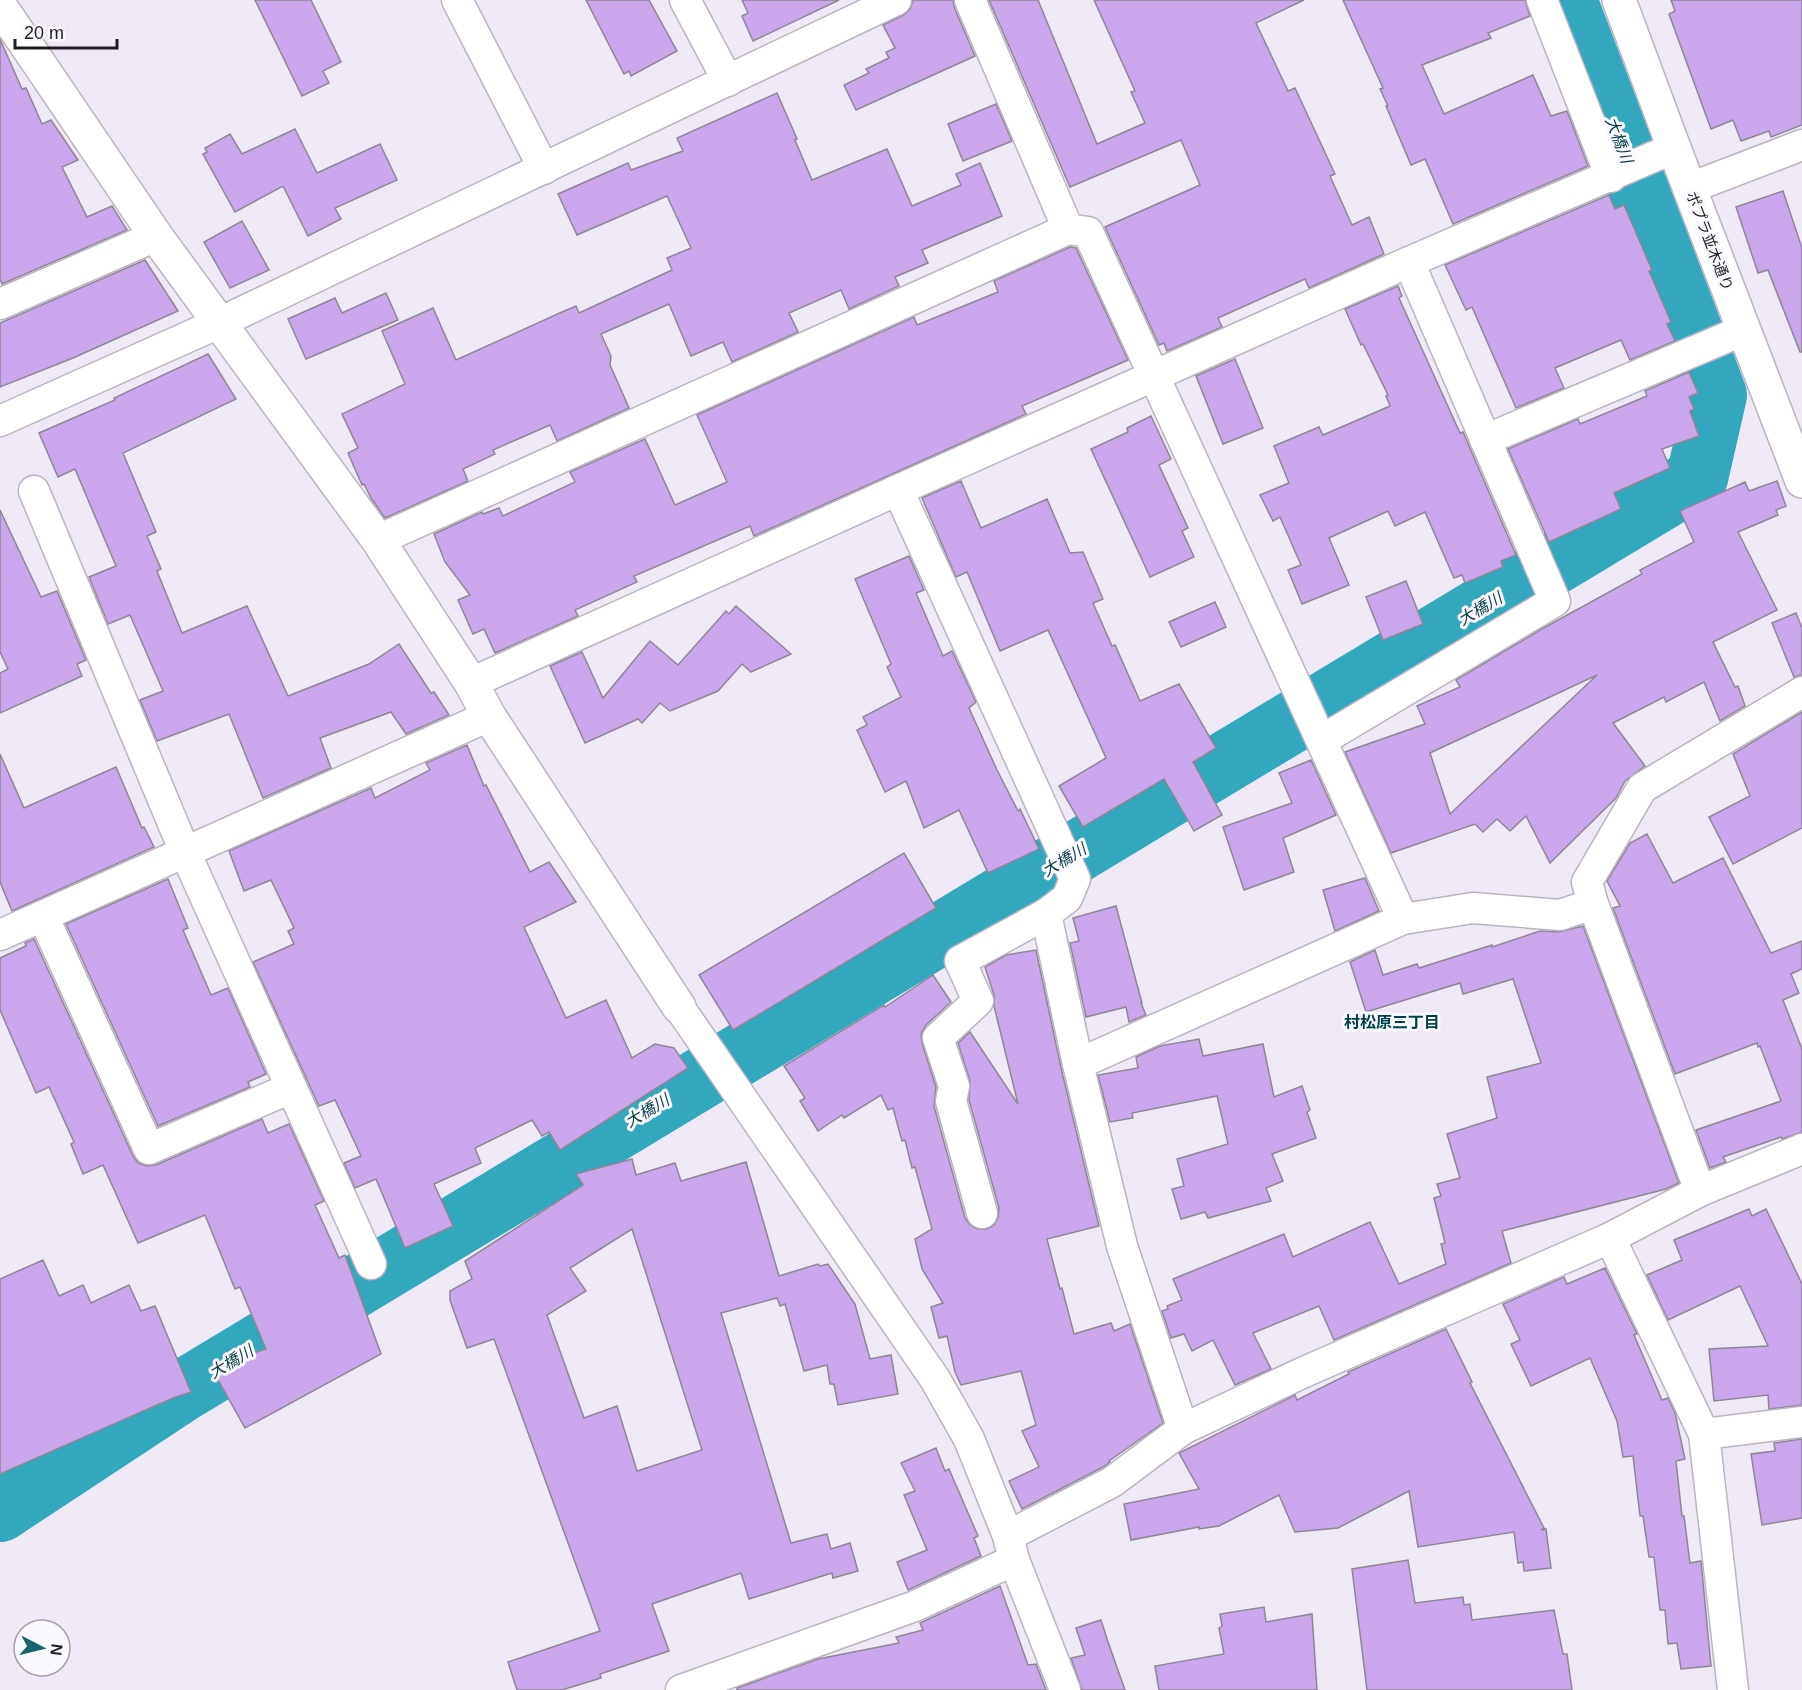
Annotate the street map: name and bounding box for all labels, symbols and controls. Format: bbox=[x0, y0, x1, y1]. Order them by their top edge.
scale bar bbox=[15, 12, 117, 50]
text: 20 m bbox=[24, 23, 64, 43]
water label: 大橋川 bbox=[1602, 115, 1636, 167]
street label: ポプラ並木通り bbox=[1683, 189, 1737, 293]
water label: 大橋川 bbox=[1455, 588, 1507, 629]
water label: 大橋川 bbox=[1039, 839, 1091, 880]
district label: 村松原三丁目 bbox=[1344, 1013, 1440, 1031]
water label: 大橋川 bbox=[622, 1090, 674, 1131]
water label: 大橋川 bbox=[206, 1341, 258, 1382]
north arrow bbox=[12, 1618, 72, 1678]
text: N bbox=[47, 1643, 66, 1657]

